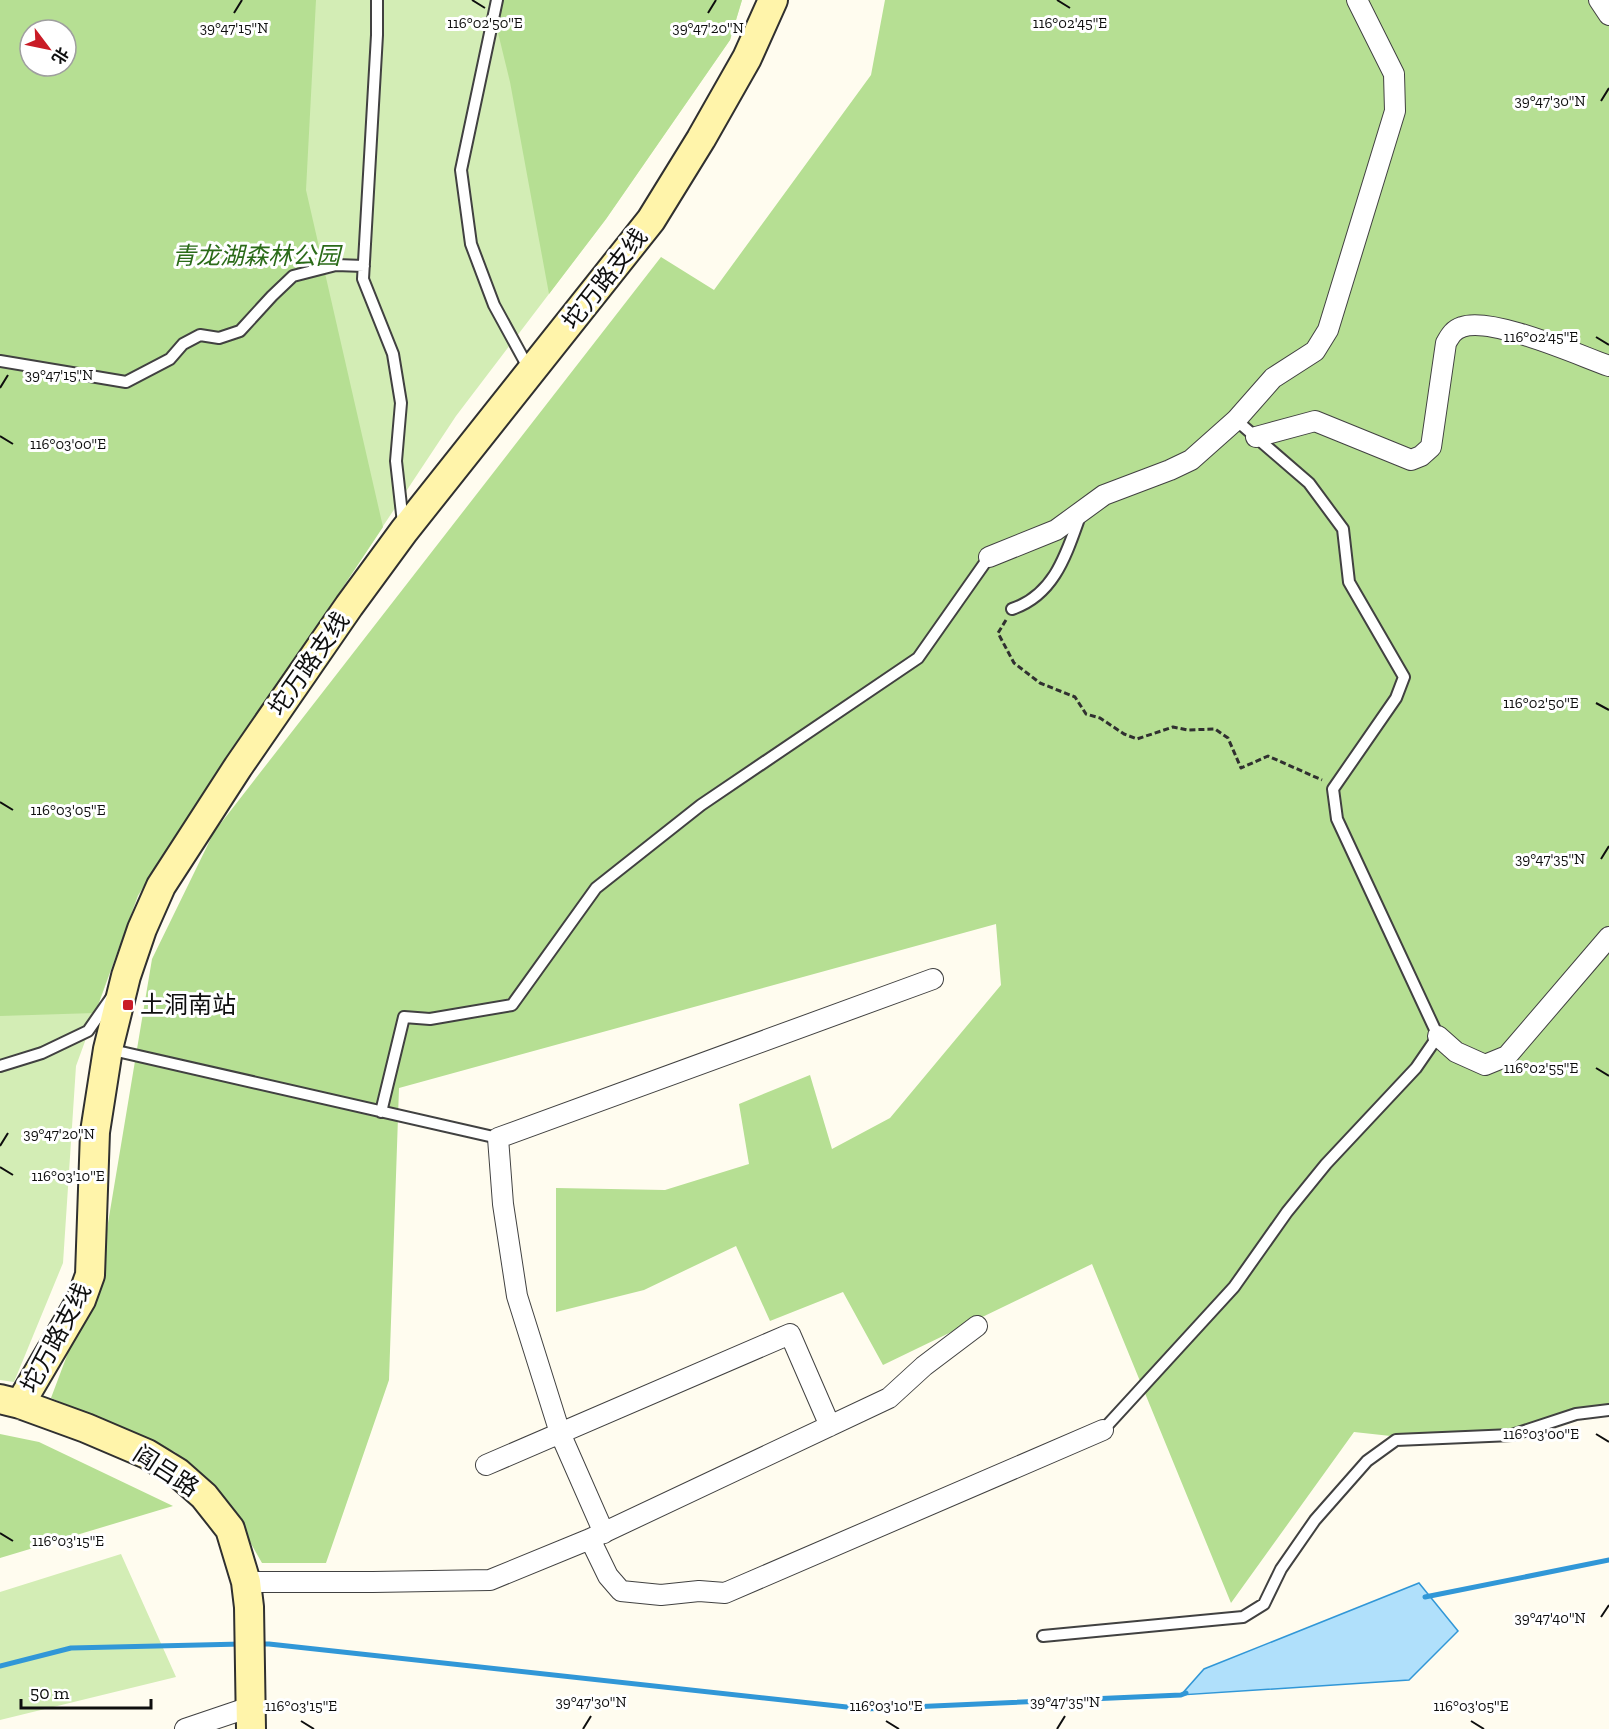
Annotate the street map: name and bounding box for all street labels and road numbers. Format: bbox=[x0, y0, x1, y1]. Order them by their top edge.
street label: 坨万路支线 bbox=[556, 222, 653, 335]
street label: 坨万路支线 bbox=[262, 606, 355, 721]
street label: 坨万路支线 bbox=[15, 1278, 97, 1398]
street label: 阎吕路 bbox=[128, 1439, 204, 1502]

